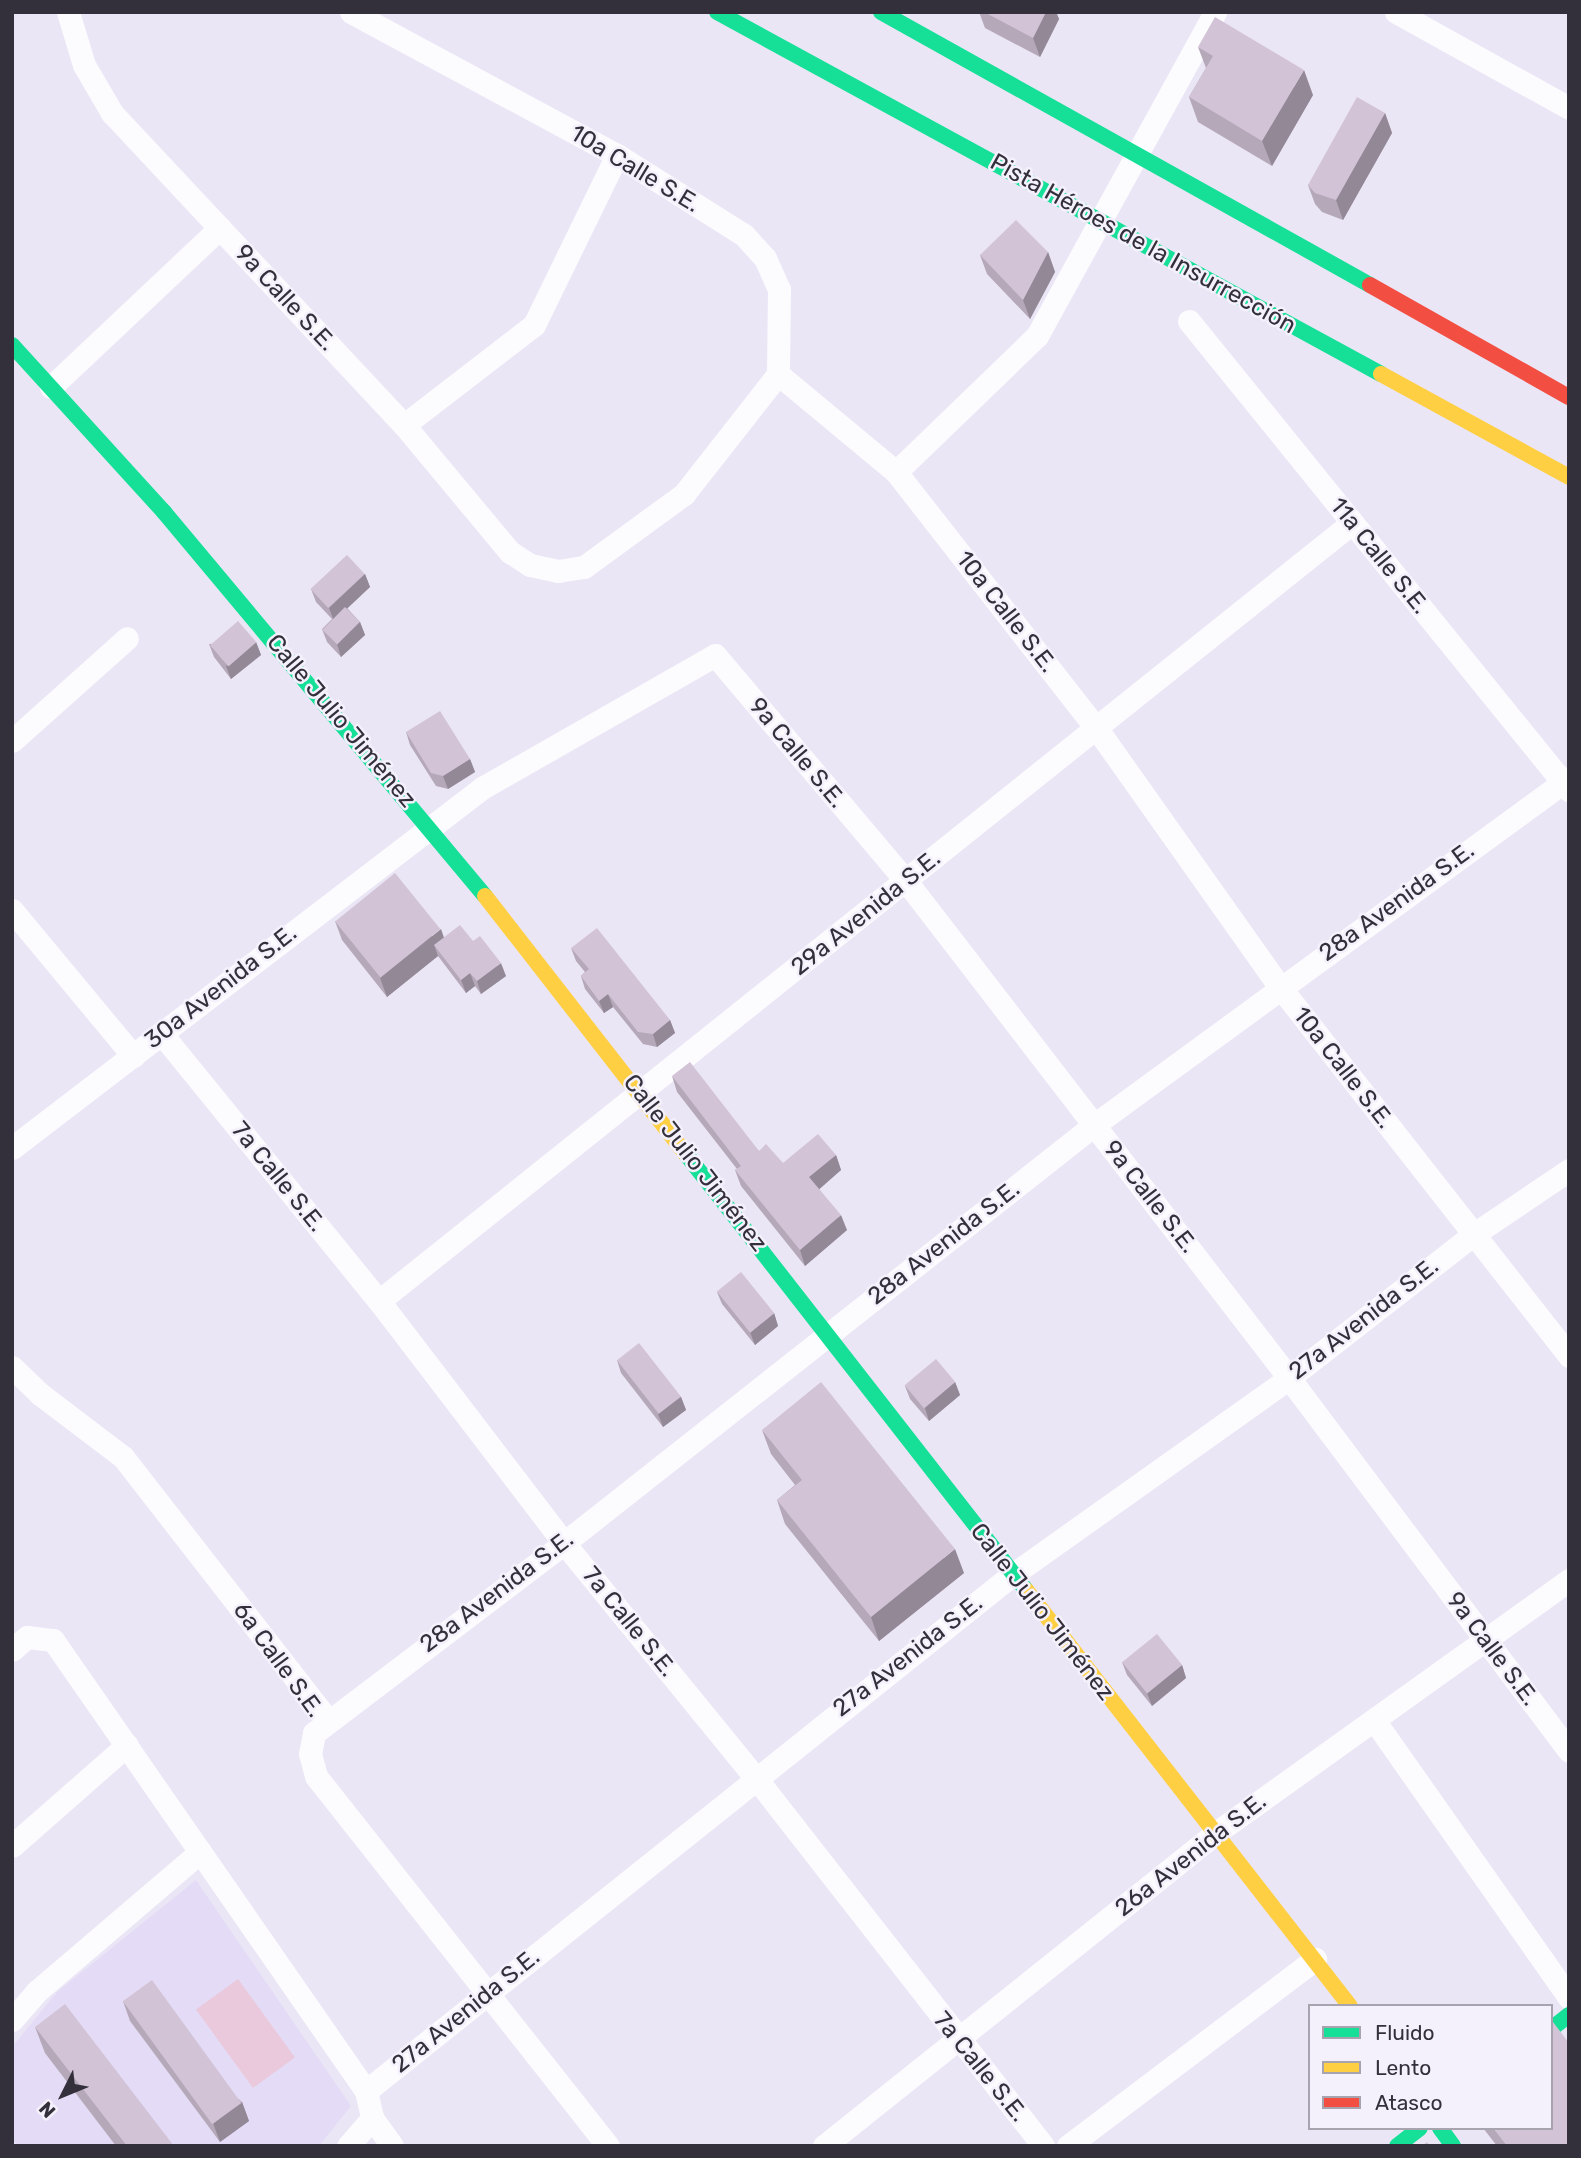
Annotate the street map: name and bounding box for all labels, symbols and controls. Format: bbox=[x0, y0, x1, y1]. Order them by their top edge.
street label: 10a Calle S.E. bbox=[565, 119, 705, 219]
street label: Pista Héroes de la Insurrección bbox=[985, 148, 1301, 340]
street label: 9a Calle S.E. bbox=[228, 239, 342, 357]
street label: 11a Calle S.E. bbox=[1323, 492, 1435, 620]
street label: 10a Calle S.E. bbox=[950, 546, 1062, 678]
street label: Calle Julio Jiménez bbox=[260, 629, 422, 813]
street label: 9a Calle S.E. bbox=[743, 692, 851, 814]
street label: 28a Avenida S.E. bbox=[1314, 836, 1480, 968]
street label: 29a Avenida S.E. bbox=[785, 844, 947, 982]
street label: 30a Avenida S.E. bbox=[139, 919, 303, 1055]
street label: 10a Calle S.E. bbox=[1287, 1002, 1399, 1134]
street label: Calle Julio Jiménez bbox=[617, 1069, 773, 1257]
street label: 7a Calle S.E. bbox=[225, 1116, 331, 1238]
street label: 9a Calle S.E. bbox=[1097, 1135, 1203, 1259]
street label: 28a Avenida S.E. bbox=[862, 1175, 1026, 1311]
street label: 27a Avenida S.E. bbox=[1283, 1252, 1445, 1386]
street label: Calle Julio Jiménez bbox=[964, 1518, 1120, 1706]
street label: 28a Avenida S.E. bbox=[414, 1525, 580, 1659]
street label: 7a Calle S.E. bbox=[576, 1561, 682, 1683]
street label: 9a Calle S.E. bbox=[1440, 1586, 1544, 1712]
street label: 27a Avenida S.E. bbox=[827, 1589, 989, 1723]
street label: 6a Calle S.E. bbox=[227, 1597, 329, 1723]
street label: 26a Avenida S.E. bbox=[1109, 1787, 1273, 1923]
street label: 27a Avenida S.E. bbox=[386, 1942, 546, 2080]
legend bbox=[1308, 2004, 1553, 2130]
street label: 7a Calle S.E. bbox=[927, 2006, 1033, 2128]
text: Fluido bbox=[1375, 2020, 1435, 2045]
text: Lento bbox=[1375, 2055, 1431, 2080]
north arrow bbox=[28, 2060, 98, 2130]
text: Atasco bbox=[1375, 2090, 1443, 2115]
text: N bbox=[34, 2097, 60, 2123]

